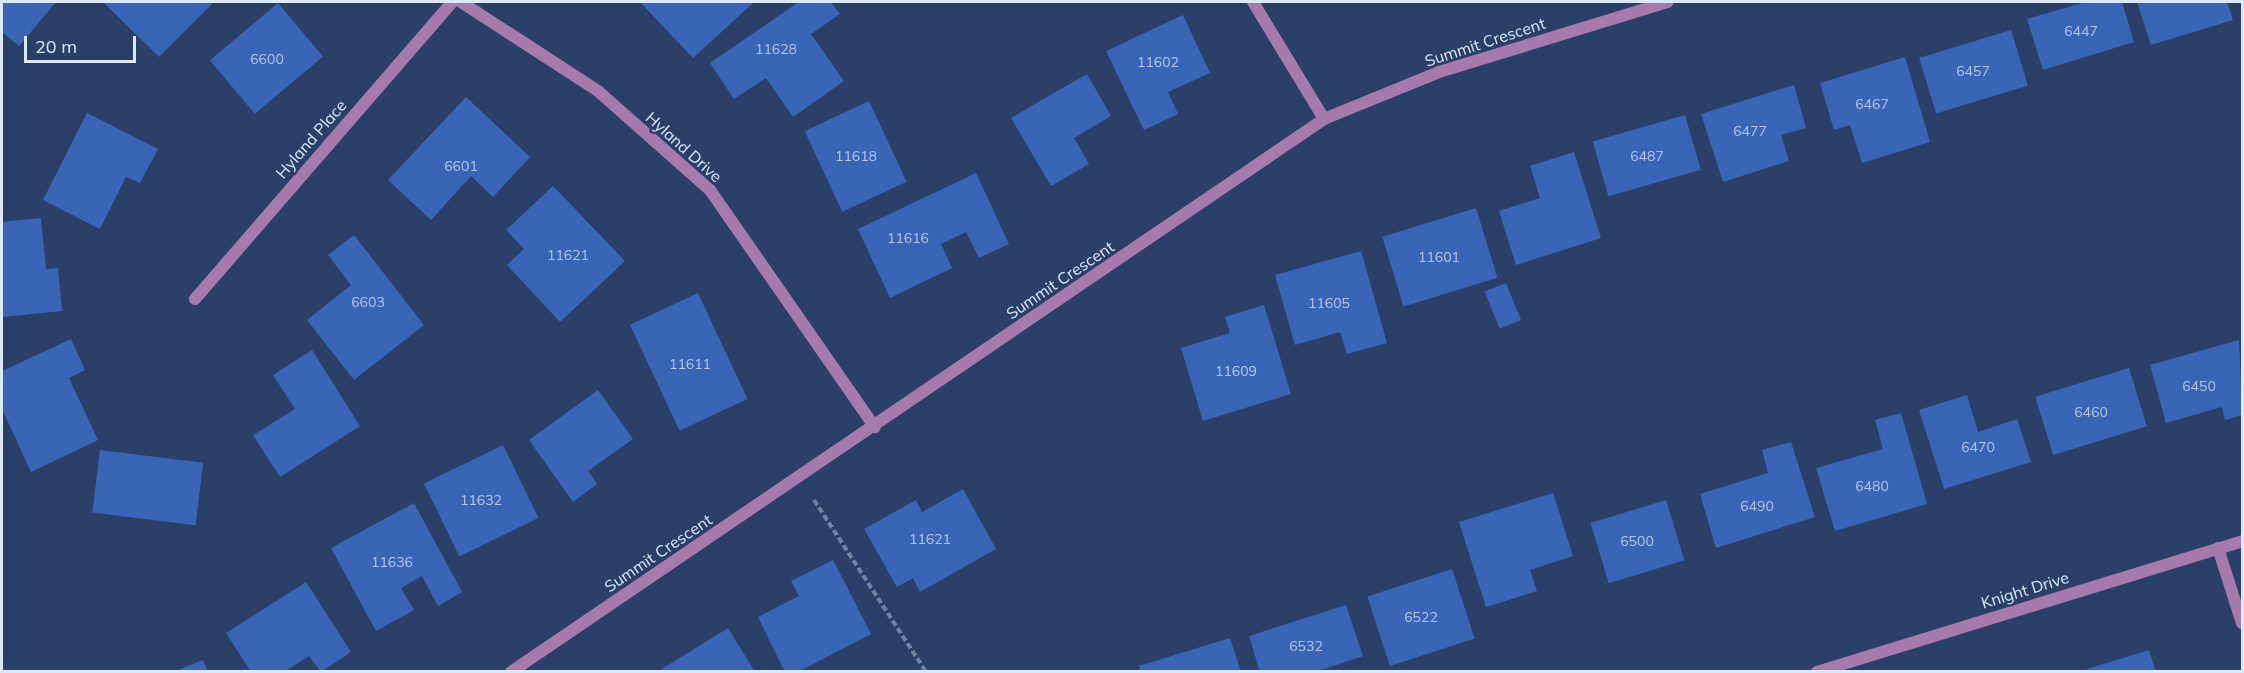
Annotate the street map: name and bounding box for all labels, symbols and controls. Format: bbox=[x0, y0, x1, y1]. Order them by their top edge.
street label: Summit Crescent bbox=[1422, 13, 1548, 71]
house number: 6447 bbox=[2064, 23, 2098, 39]
scale bar bbox=[27, 24, 140, 62]
text: 20 m bbox=[35, 35, 77, 58]
house number: 11628 bbox=[755, 41, 797, 57]
house number: 6600 bbox=[250, 51, 284, 67]
house number: 11602 bbox=[1137, 54, 1179, 70]
house number: 6457 bbox=[1956, 63, 1990, 79]
street label: Hyland Place bbox=[272, 96, 350, 182]
house number: 6467 bbox=[1855, 96, 1889, 112]
street label: Hyland Drive bbox=[642, 108, 726, 186]
house number: 6477 bbox=[1733, 123, 1767, 139]
house number: 11618 bbox=[835, 148, 877, 164]
house number: 6487 bbox=[1630, 148, 1664, 164]
house number: 6601 bbox=[444, 158, 478, 174]
house number: 11616 bbox=[887, 230, 929, 246]
street label: Summit Crescent bbox=[1003, 237, 1117, 323]
house number: 11621 bbox=[547, 247, 589, 263]
house number: 11601 bbox=[1418, 249, 1460, 265]
house number: 6603 bbox=[351, 294, 385, 310]
house number: 11605 bbox=[1308, 295, 1350, 311]
house number: 11611 bbox=[669, 356, 711, 372]
house number: 11609 bbox=[1215, 363, 1257, 379]
house number: 6450 bbox=[2182, 378, 2216, 394]
house number: 6460 bbox=[2074, 404, 2108, 420]
house number: 6470 bbox=[1961, 439, 1995, 455]
house number: 6480 bbox=[1855, 478, 1889, 494]
house number: 11632 bbox=[460, 492, 502, 508]
house number: 6490 bbox=[1740, 498, 1774, 514]
street label: Summit Crescent bbox=[601, 510, 715, 596]
house number: 11621 bbox=[909, 531, 951, 547]
house number: 6500 bbox=[1620, 533, 1654, 549]
house number: 11636 bbox=[371, 554, 413, 570]
street label: Knight Drive bbox=[1979, 568, 2071, 612]
house number: 6522 bbox=[1404, 609, 1438, 625]
house number: 6532 bbox=[1289, 638, 1323, 654]

